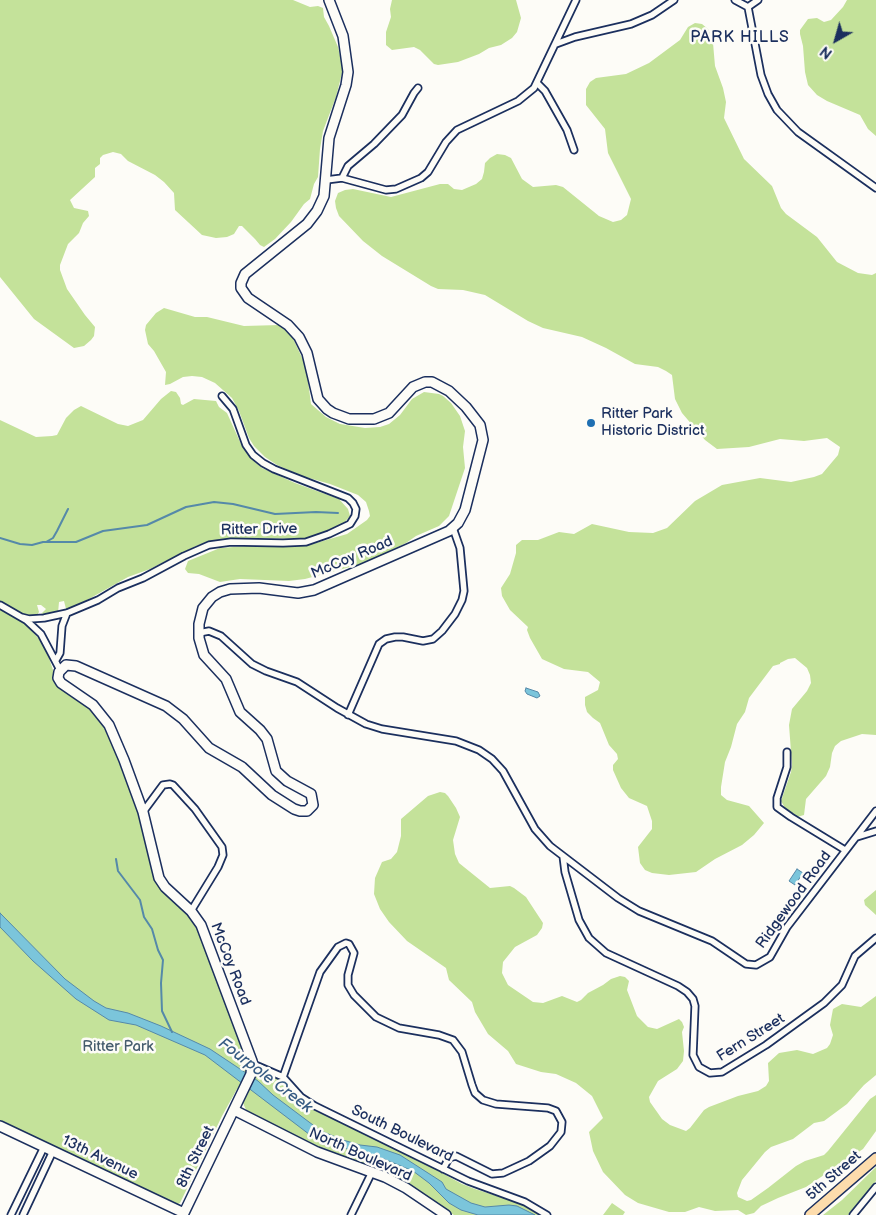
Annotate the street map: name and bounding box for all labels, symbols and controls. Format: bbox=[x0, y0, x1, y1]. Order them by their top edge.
north arrow bbox=[811, 15, 861, 65]
district label: PARK HILLS bbox=[689, 28, 791, 48]
text: N bbox=[817, 42, 836, 62]
place label: Ritter Park Historic District bbox=[601, 405, 705, 440]
marker: Ritter Park Historic District bbox=[585, 417, 597, 429]
street label: Ritter Drive bbox=[221, 520, 297, 540]
street label: McCoy Road bbox=[308, 533, 396, 583]
street label: Ridgewood Road bbox=[753, 848, 835, 952]
street label: McCoy Road bbox=[206, 920, 254, 1008]
street label: Fern Street bbox=[714, 1010, 788, 1066]
water label: Fourpole Creek bbox=[214, 1034, 316, 1118]
park label: Ritter Park bbox=[82, 1038, 154, 1056]
street label: South Boulevard bbox=[348, 1102, 456, 1166]
street label: 8th Street bbox=[173, 1123, 219, 1191]
street label: North Boulevard bbox=[306, 1124, 414, 1186]
street label: 13th Avenue bbox=[59, 1132, 141, 1184]
street label: 5th Street bbox=[803, 1147, 865, 1205]

